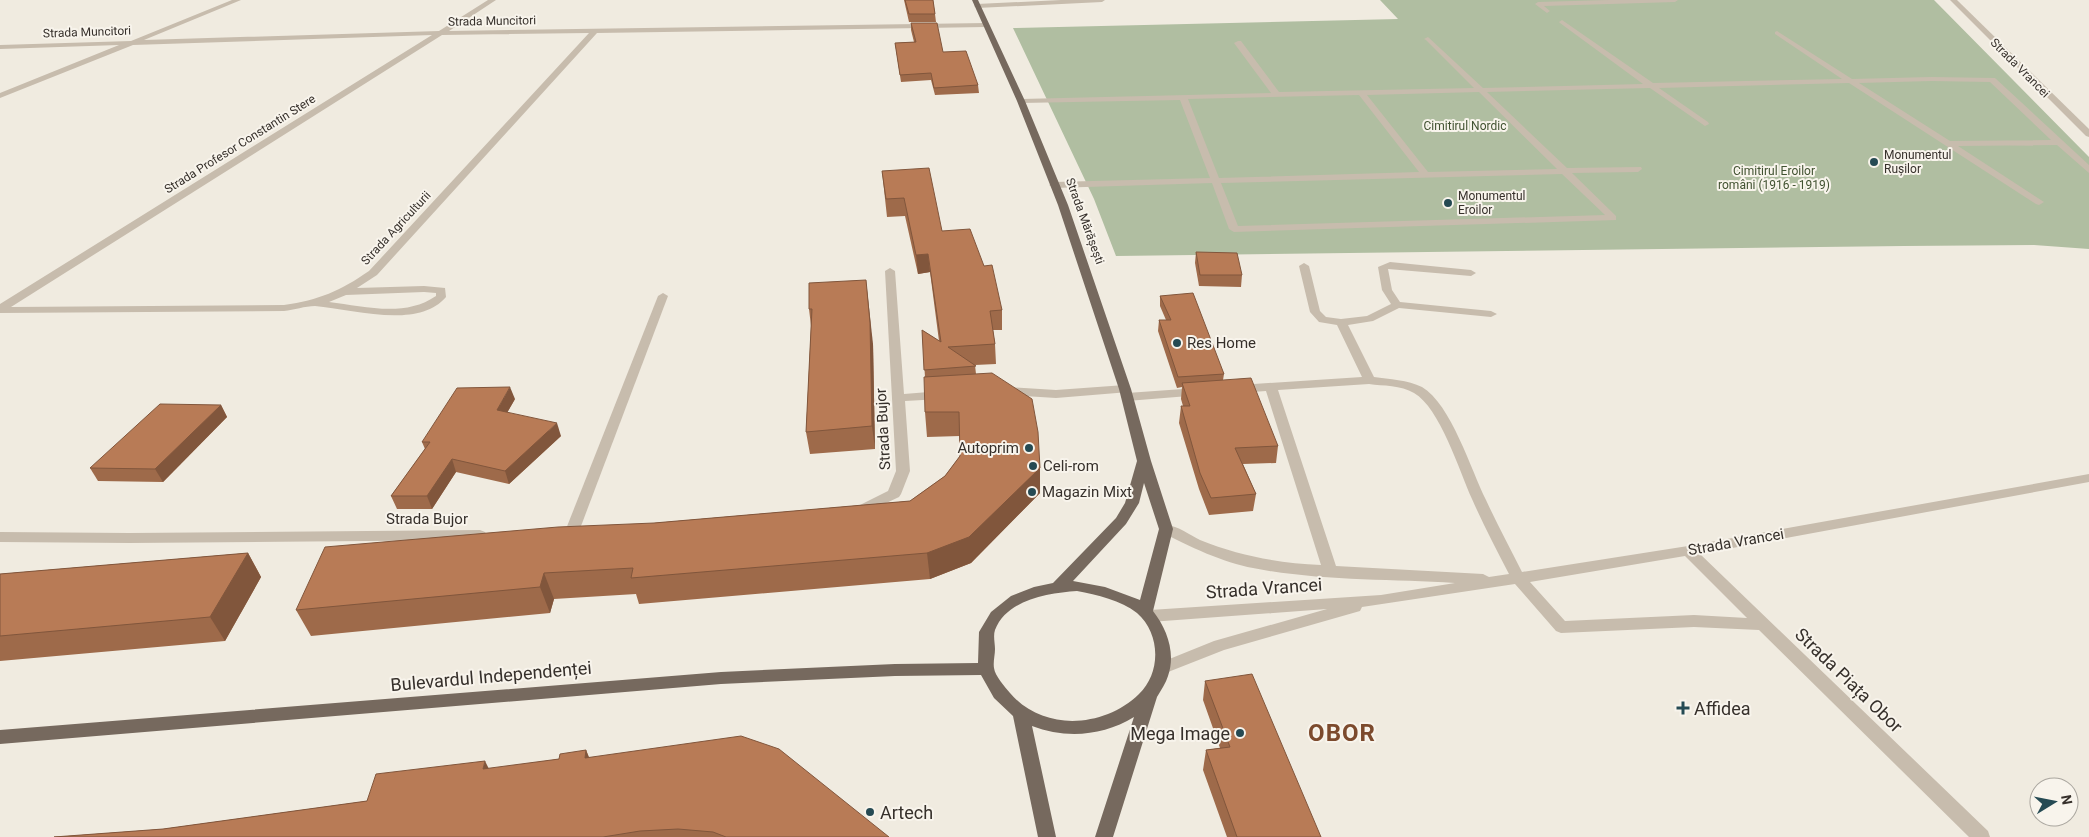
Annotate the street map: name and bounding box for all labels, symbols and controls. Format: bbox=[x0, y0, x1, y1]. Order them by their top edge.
street label: Strada Muncitori bbox=[448, 13, 536, 29]
street label: Strada Muncitori bbox=[43, 23, 131, 41]
street label: Strada Vrancei bbox=[1988, 36, 2052, 100]
street label: Strada Profesor Constantin Stere bbox=[162, 92, 318, 196]
park label: Cimitirul Nordic bbox=[1424, 119, 1506, 133]
place label: Monumentul Rușilor bbox=[1884, 148, 1952, 177]
marker: Monumentul Rușilor bbox=[1868, 156, 1880, 168]
park label: Cimitirul Eroilor români (1916 - 1919) bbox=[1718, 164, 1830, 192]
street label: Strada Mărășești bbox=[1062, 176, 1107, 266]
street label: Strada Agriculturii bbox=[358, 188, 434, 268]
place label: Monumentul Eroilor bbox=[1458, 189, 1526, 217]
marker: Monumentul Eroilor bbox=[1442, 197, 1454, 209]
place label: Res Home bbox=[1187, 334, 1256, 352]
marker: Res Home bbox=[1171, 337, 1183, 349]
street label: Strada Bujor bbox=[872, 388, 894, 470]
place label: Autoprim bbox=[957, 439, 1019, 457]
marker: Autoprim bbox=[1023, 442, 1035, 454]
place label: Celi-rom bbox=[1043, 457, 1099, 475]
marker: Celi-rom bbox=[1027, 460, 1039, 472]
place label: Magazin Mixt bbox=[1042, 483, 1132, 501]
marker: Magazin Mixt bbox=[1026, 486, 1038, 498]
street label: Strada Bujor bbox=[386, 510, 468, 528]
street label: Strada Vrancei bbox=[1687, 525, 1785, 559]
street label: Strada Vrancei bbox=[1205, 573, 1323, 603]
street label: Strada Piața Obor bbox=[1790, 623, 1907, 737]
street label: Bulevardul Independenței bbox=[390, 657, 592, 696]
place label: Affidea bbox=[1694, 698, 1751, 719]
marker: Affidea bbox=[1676, 701, 1690, 715]
district label: OBOR bbox=[1308, 719, 1376, 747]
place label: Mega Image bbox=[1130, 723, 1230, 744]
marker: Mega Image bbox=[1234, 727, 1246, 739]
north arrow bbox=[2029, 777, 2079, 827]
text: N bbox=[2058, 793, 2076, 806]
place label: Artech bbox=[880, 802, 933, 823]
marker: Artech bbox=[864, 806, 876, 818]

